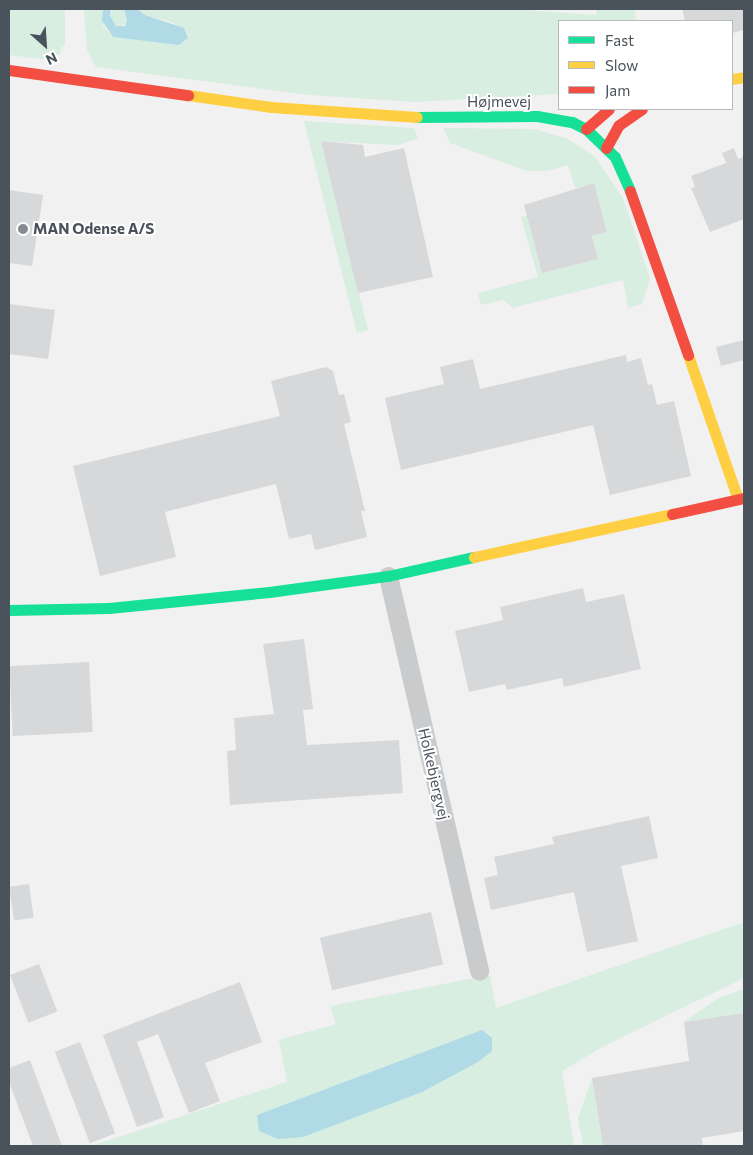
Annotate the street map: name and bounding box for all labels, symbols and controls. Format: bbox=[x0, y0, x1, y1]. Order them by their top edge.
north arrow bbox=[20, 20, 70, 70]
legend bbox=[558, 20, 733, 110]
text: Fast bbox=[605, 31, 634, 49]
text: N bbox=[43, 49, 60, 69]
text: Slow bbox=[605, 56, 638, 74]
text: Jam bbox=[605, 81, 630, 99]
street label: Højmevej bbox=[467, 93, 531, 111]
place label: MAN Odense A/S bbox=[33, 220, 154, 238]
marker: MAN Odense A/S bbox=[17, 223, 29, 235]
street label: Holkebjergvej bbox=[415, 726, 453, 822]

